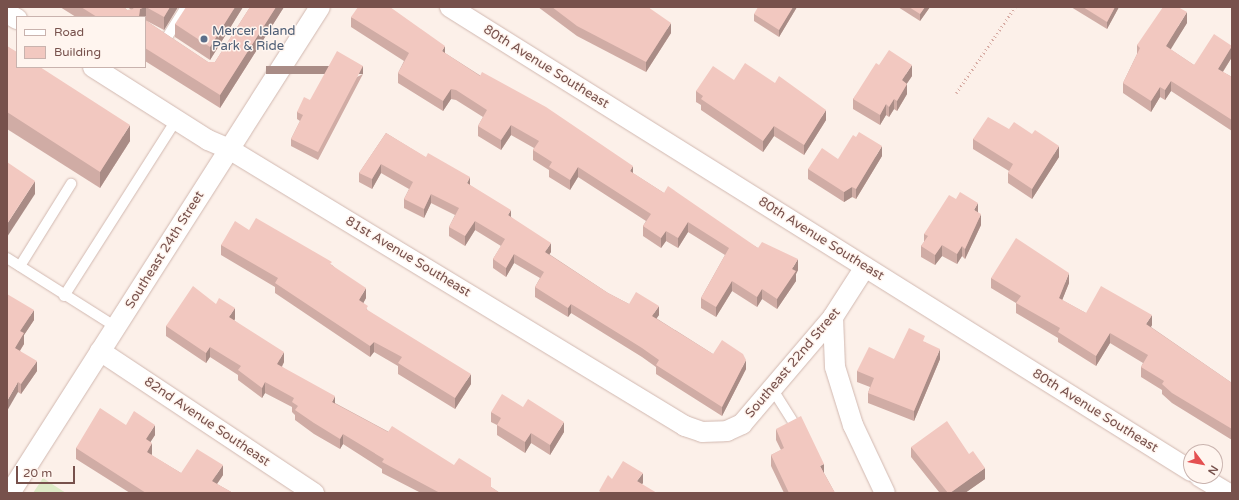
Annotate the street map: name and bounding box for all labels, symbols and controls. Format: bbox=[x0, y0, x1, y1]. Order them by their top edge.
legend bbox=[16, 16, 146, 68]
street label: 80th Avenue Southeast bbox=[480, 22, 612, 112]
place label: Mercer Island Park & Ride bbox=[212, 24, 296, 55]
text: Road bbox=[54, 25, 84, 39]
marker: Mercer Island Park & Ride bbox=[199, 34, 209, 44]
text: Building bbox=[54, 45, 101, 59]
street label: Southeast 24th Street bbox=[122, 188, 208, 312]
street label: 80th Avenue Southeast bbox=[755, 194, 887, 284]
street label: 81st Avenue Southeast bbox=[343, 213, 473, 301]
street label: Southeast 22nd Street bbox=[742, 305, 844, 421]
street label: 80th Avenue Southeast bbox=[1029, 366, 1161, 456]
street label: 82nd Avenue Southeast bbox=[141, 374, 273, 470]
north arrow bbox=[1183, 444, 1223, 484]
scale bar bbox=[18, 458, 77, 484]
text: N bbox=[1205, 463, 1221, 477]
text: 20 m bbox=[23, 466, 52, 480]

